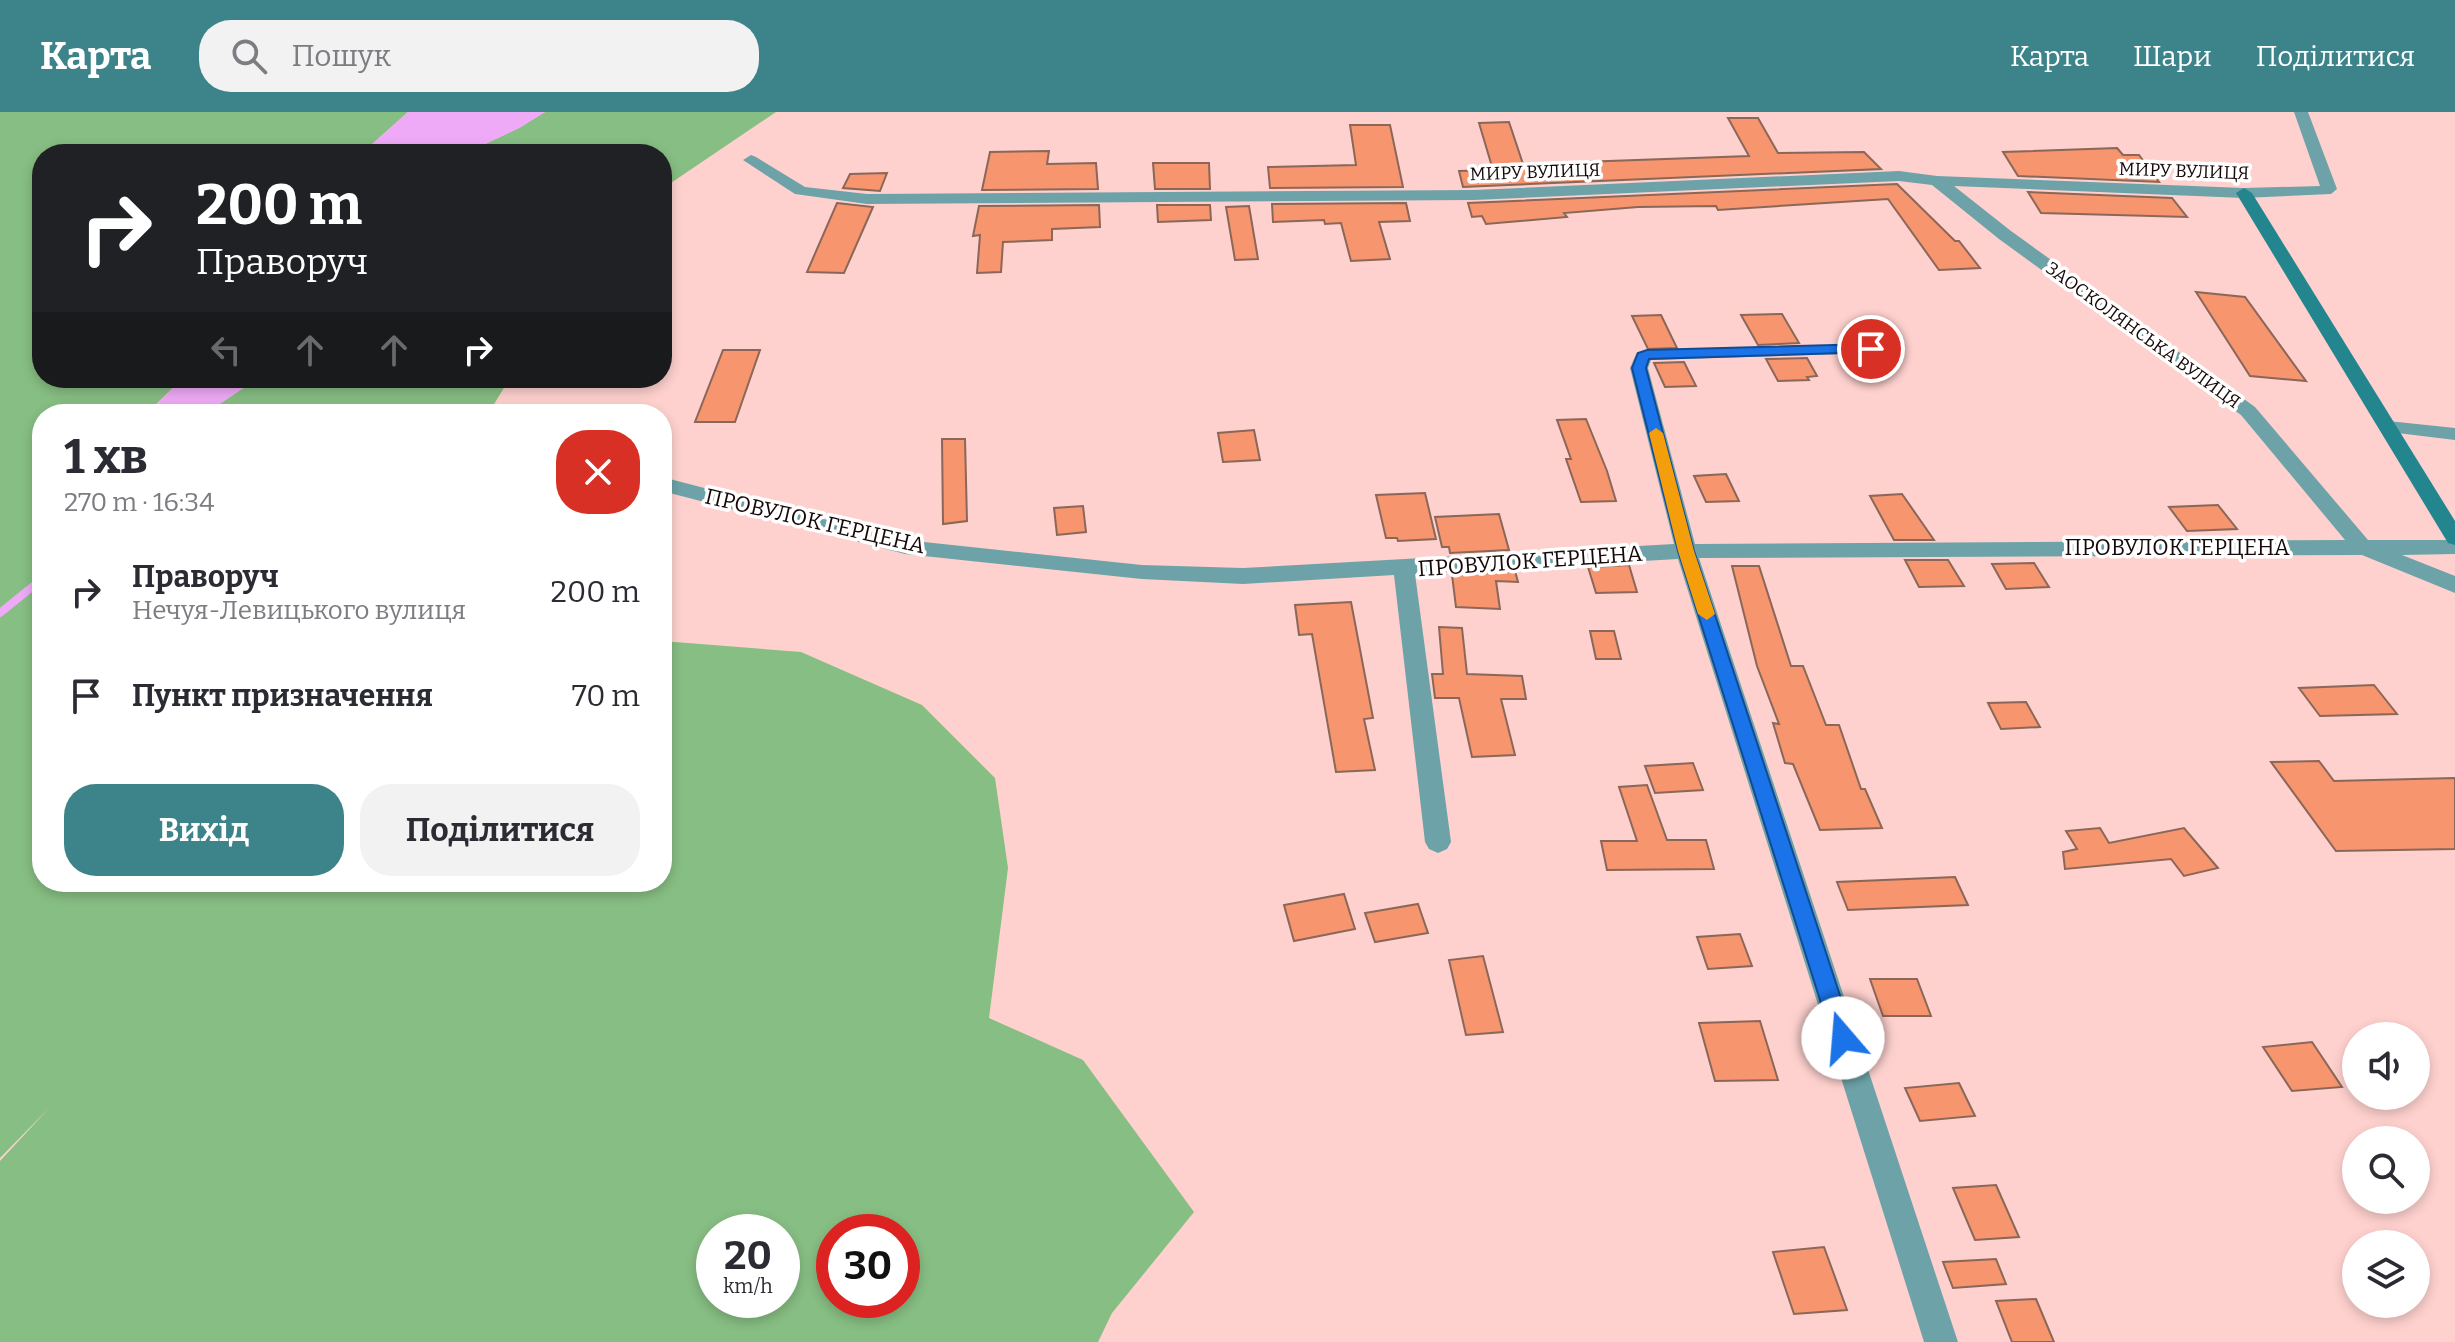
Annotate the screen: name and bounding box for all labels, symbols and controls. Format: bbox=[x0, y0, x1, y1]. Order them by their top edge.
search box bbox=[199, 20, 759, 92]
text: Карта bbox=[40, 33, 151, 79]
icon: search bbox=[227, 34, 271, 78]
text: Пошук bbox=[291, 38, 391, 74]
text: Карта bbox=[2010, 40, 2089, 73]
text: Шари bbox=[2133, 40, 2212, 73]
text: Поділитися bbox=[2256, 40, 2415, 73]
street label: МИРУ ВУЛИЦЯ bbox=[2118, 158, 2250, 184]
street label: МИРУ ВУЛИЦЯ bbox=[1469, 159, 1601, 185]
text: 200 m bbox=[196, 172, 362, 239]
icon: right bbox=[64, 176, 168, 280]
text: Праворуч bbox=[196, 240, 368, 284]
street label: ЗАОСКОЛЯНСЬКА ВУЛИЦЯ bbox=[2041, 257, 2245, 413]
pin bbox=[1837, 315, 1905, 383]
icon: arrive bbox=[1849, 327, 1893, 371]
icon: left bbox=[204, 328, 248, 372]
icon: ahead bbox=[288, 328, 332, 372]
icon: ahead bbox=[372, 328, 416, 372]
icon: right bbox=[456, 328, 500, 372]
text: 1 хв bbox=[64, 428, 148, 486]
button: close bbox=[556, 430, 640, 514]
street label: ПРОВУЛОК ГЕРЦЕНА bbox=[702, 483, 928, 560]
text: 270 m · 16:34 bbox=[64, 487, 214, 518]
street label: ПРОВУЛОК ГЕРЦЕНА bbox=[2065, 534, 2290, 561]
street label: ПРОВУЛОК ГЕРЦЕНА bbox=[1417, 540, 1644, 582]
text: Праворуч bbox=[132, 559, 279, 595]
icon: right bbox=[64, 570, 108, 614]
text: 200 m bbox=[551, 574, 640, 610]
text: Нечуя-Левицького вулиця bbox=[132, 595, 466, 626]
icon: arrive bbox=[64, 674, 108, 718]
text: Пункт призначення bbox=[132, 678, 433, 714]
text: 70 m bbox=[572, 678, 640, 714]
button: Вихід bbox=[64, 784, 344, 876]
button: Поділитися bbox=[360, 784, 640, 876]
position arrow bbox=[1801, 996, 1885, 1080]
map controls bbox=[2342, 1022, 2430, 1318]
button: sound bbox=[2342, 1022, 2430, 1110]
button: search bbox=[2342, 1126, 2430, 1214]
speed limit sign: 30 bbox=[816, 1214, 920, 1318]
button: layers bbox=[2342, 1230, 2430, 1318]
text: 20 bbox=[724, 1232, 772, 1280]
text: km/h bbox=[723, 1274, 773, 1298]

